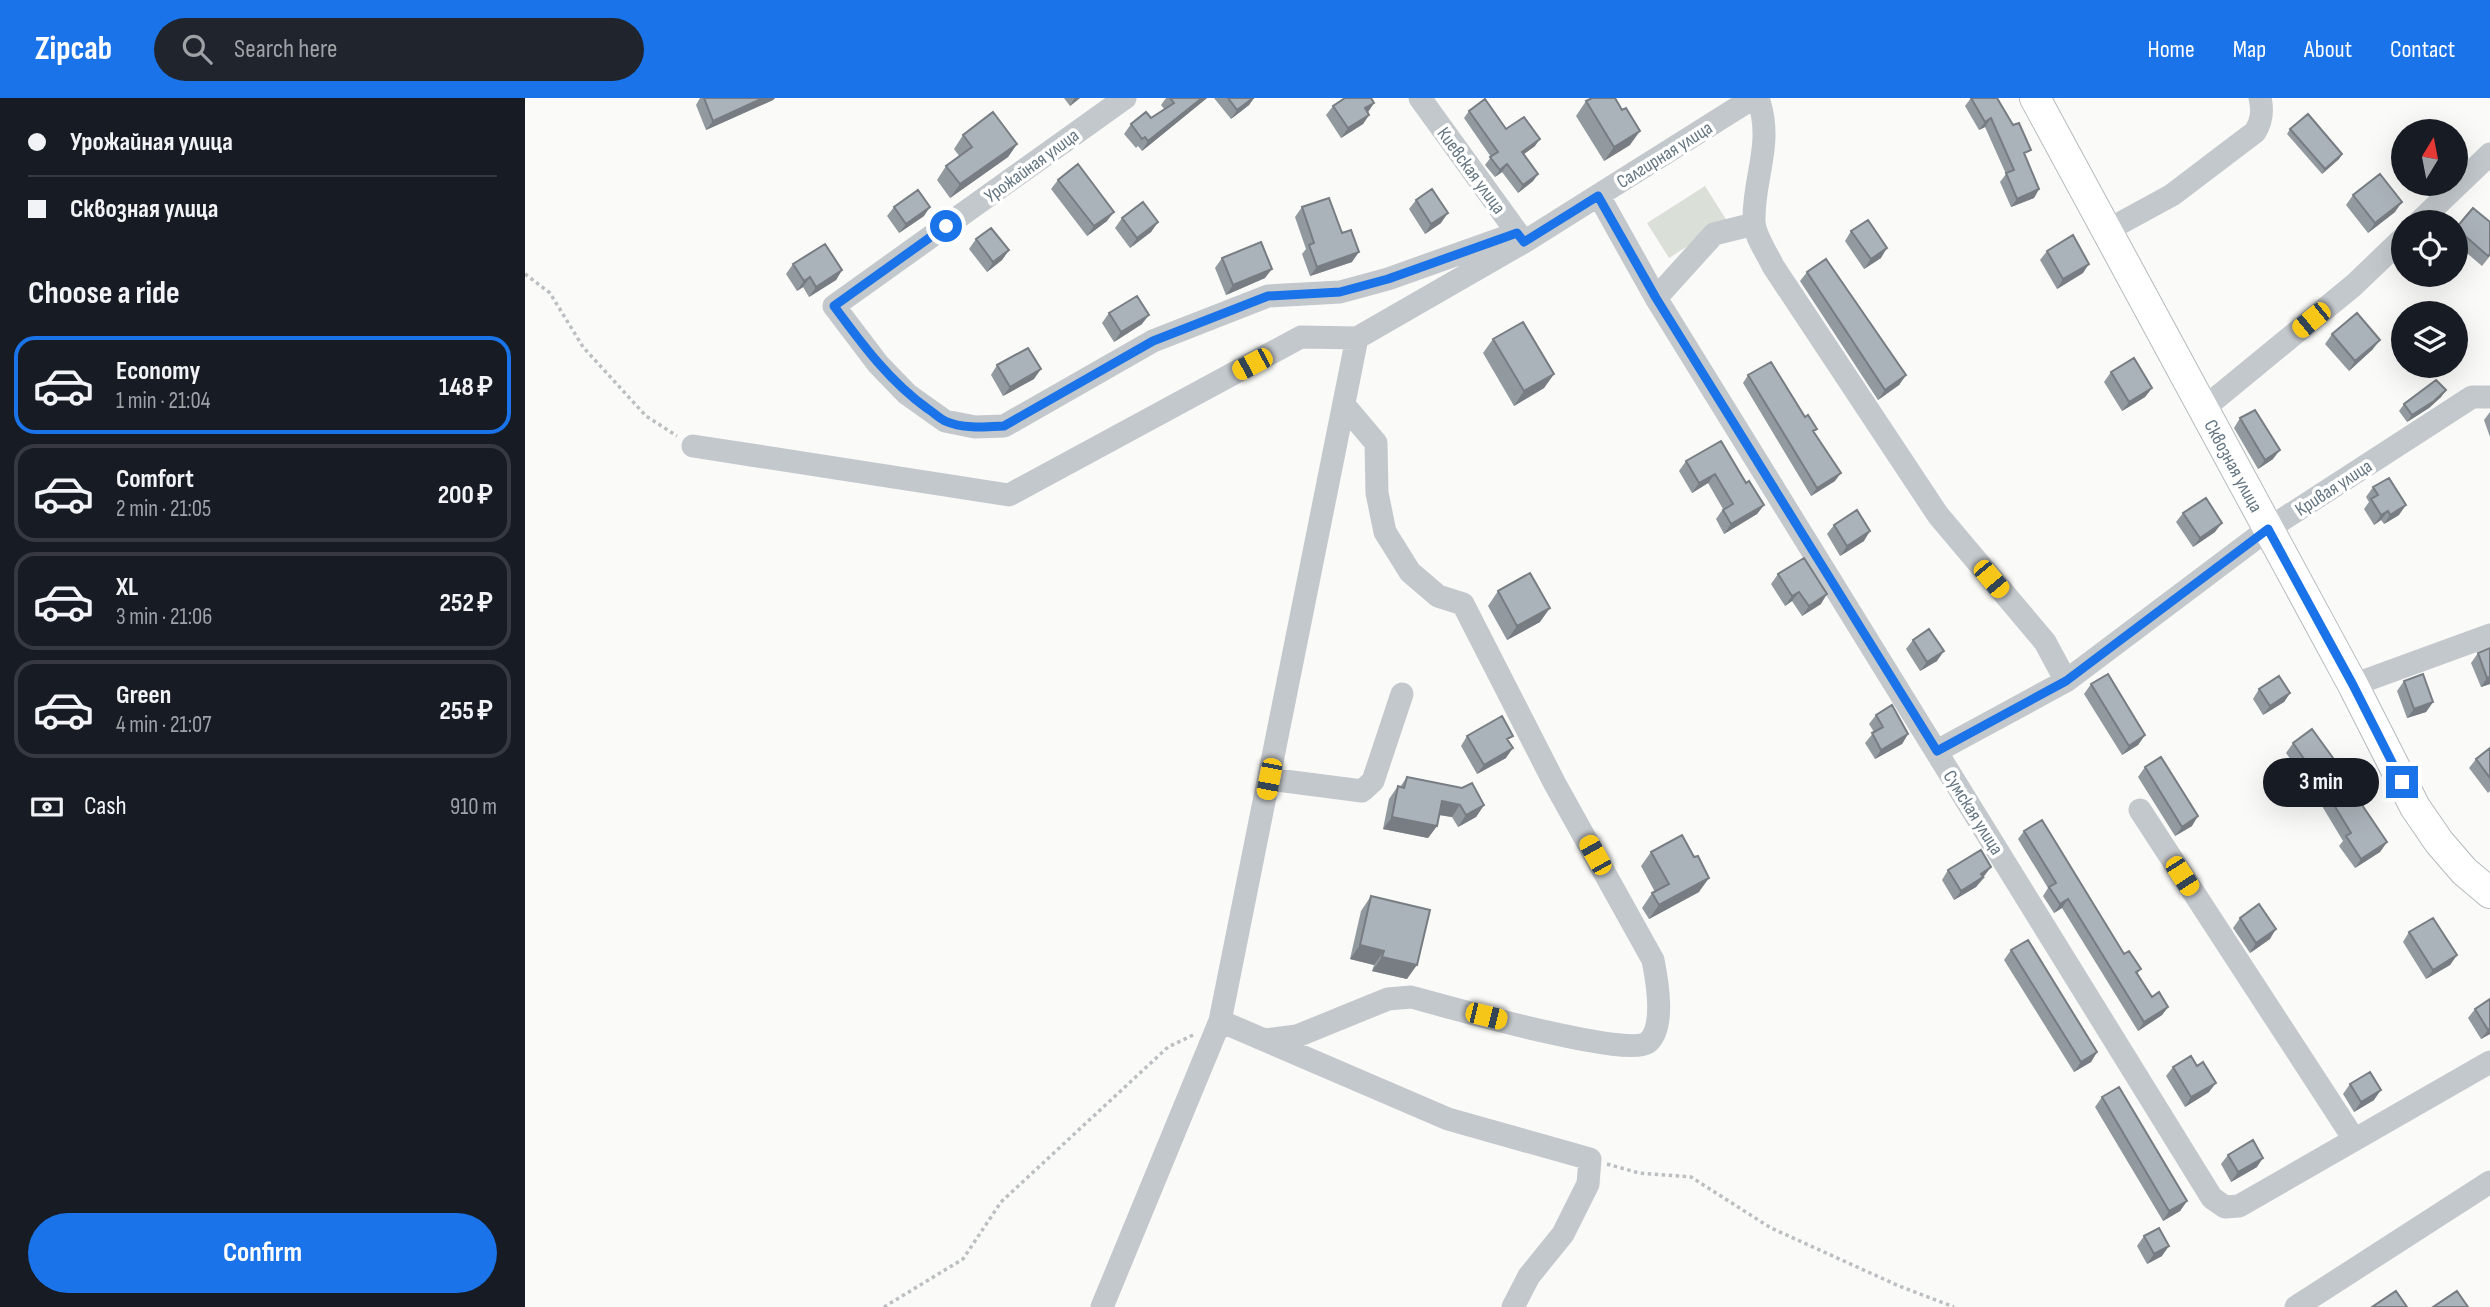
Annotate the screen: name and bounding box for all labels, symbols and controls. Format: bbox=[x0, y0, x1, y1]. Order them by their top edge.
search box bbox=[154, 18, 644, 81]
text: Zipcab bbox=[35, 29, 112, 69]
icon: search bbox=[178, 30, 216, 68]
text: Search here bbox=[234, 34, 337, 65]
text: Home bbox=[2147, 35, 2195, 64]
text: Map bbox=[2233, 35, 2266, 64]
text: About bbox=[2304, 35, 2352, 64]
text: Contact bbox=[2390, 35, 2455, 64]
street label: Салгирная улица bbox=[1613, 117, 1717, 194]
north arrow bbox=[2391, 119, 2467, 196]
map controls bbox=[2391, 119, 2468, 378]
street label: Киевская улица bbox=[1432, 123, 1510, 219]
street label: Урожайная улица bbox=[980, 124, 1084, 208]
text: Урожайная улица bbox=[70, 127, 233, 158]
text: Сквозная улица bbox=[70, 194, 218, 225]
route start bbox=[930, 210, 962, 242]
button: locate bbox=[2391, 210, 2468, 287]
text: Choose a ride bbox=[28, 274, 180, 313]
car bbox=[2289, 299, 2334, 341]
button: layers bbox=[2391, 301, 2468, 378]
car bbox=[1229, 345, 1276, 383]
icon: car bbox=[32, 354, 95, 417]
text: Economy bbox=[116, 356, 200, 387]
text: 148 ₽ bbox=[439, 372, 493, 403]
text: 1 min · 21:04 bbox=[116, 387, 210, 415]
street label: Сквозная улица bbox=[2198, 416, 2267, 517]
street label: Кривая улица bbox=[2291, 455, 2377, 522]
icon: car bbox=[32, 462, 95, 525]
text: Comfort bbox=[116, 464, 194, 495]
text: 200 ₽ bbox=[438, 480, 493, 511]
text: 2 min · 21:05 bbox=[116, 495, 211, 523]
car bbox=[1970, 556, 2013, 602]
icon: car bbox=[32, 570, 95, 633]
text: XL bbox=[116, 572, 138, 603]
text: 252 ₽ bbox=[440, 588, 493, 619]
text: 3 min · 21:06 bbox=[116, 603, 212, 631]
icon: car bbox=[32, 678, 95, 741]
text: Green bbox=[116, 680, 171, 711]
text: 255 ₽ bbox=[440, 696, 493, 727]
text: 4 min · 21:07 bbox=[116, 711, 211, 739]
car bbox=[1255, 756, 1284, 802]
callout: 3 min bbox=[2262, 758, 2378, 806]
street label: Сумская улица bbox=[1938, 766, 2008, 859]
route end bbox=[2386, 766, 2418, 798]
text: 3 min bbox=[2299, 768, 2343, 796]
icon: cash bbox=[28, 788, 66, 826]
text: Cash bbox=[84, 791, 127, 822]
text: 910 m bbox=[450, 793, 497, 821]
car bbox=[1576, 832, 1615, 878]
car bbox=[2162, 853, 2203, 899]
car bbox=[1464, 1001, 1509, 1031]
button: Confirm bbox=[28, 1213, 497, 1293]

